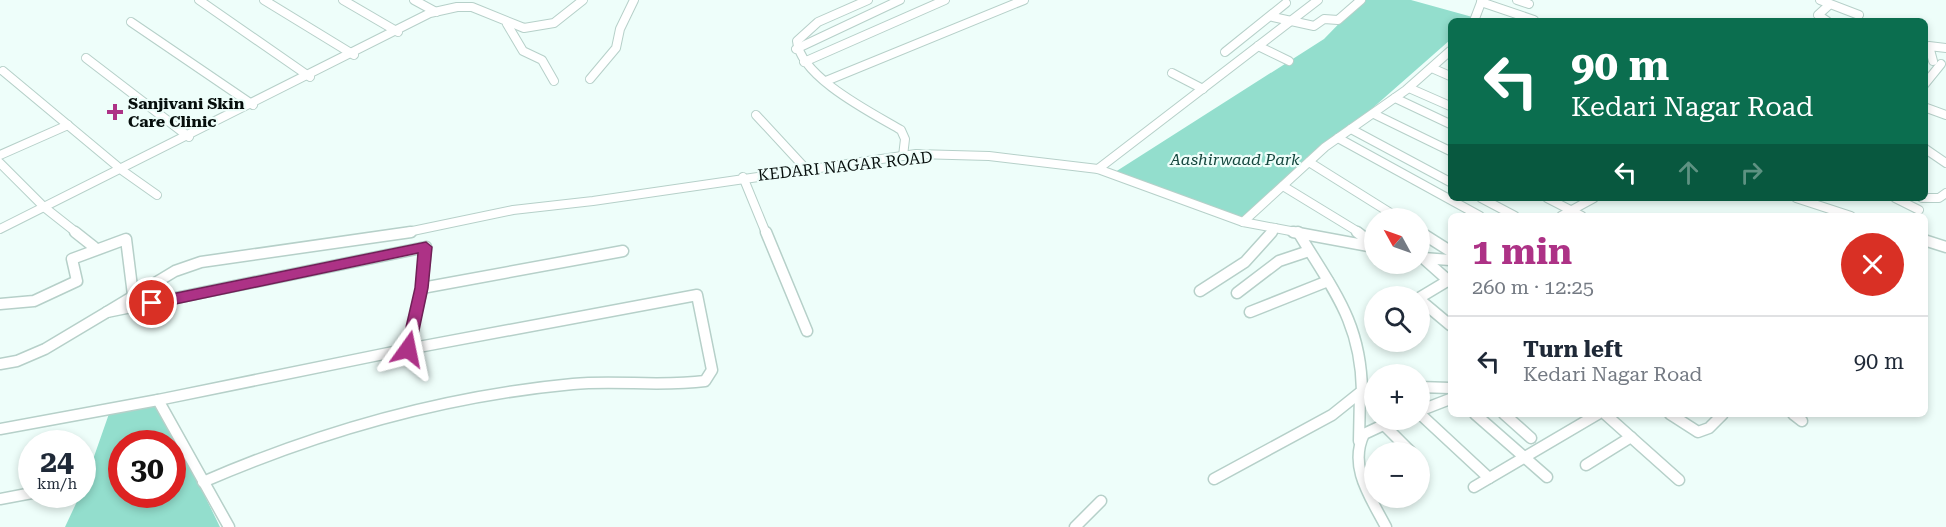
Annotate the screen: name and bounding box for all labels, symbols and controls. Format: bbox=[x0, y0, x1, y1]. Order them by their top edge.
text: 90 m bbox=[1571, 41, 1669, 90]
icon: left bbox=[1472, 42, 1550, 120]
text: Kedari Nagar Road bbox=[1571, 91, 1813, 123]
place label: Sanjivani Skin Care Clinic bbox=[128, 94, 245, 131]
marker: Sanjivani Skin Care Clinic bbox=[106, 103, 124, 121]
street label: KEDARI NAGAR ROAD bbox=[757, 147, 933, 185]
park label: Aashirwaad Park bbox=[1169, 150, 1300, 169]
icon: left bbox=[1609, 156, 1642, 189]
icon: ahead bbox=[1672, 156, 1705, 189]
icon: right bbox=[1735, 156, 1768, 189]
north arrow bbox=[1364, 208, 1430, 274]
map controls bbox=[1364, 208, 1430, 508]
text: 1 min bbox=[1472, 231, 1572, 273]
button: close bbox=[1841, 233, 1904, 296]
text: 260 m · 12:25 bbox=[1472, 275, 1594, 299]
pin bbox=[126, 277, 177, 328]
icon: arrive bbox=[135, 286, 168, 319]
button: search bbox=[1364, 286, 1430, 352]
position arrow bbox=[376, 317, 440, 381]
text: Turn left bbox=[1523, 337, 1623, 362]
icon: left bbox=[1472, 345, 1505, 378]
text: 90 m bbox=[1854, 349, 1904, 374]
text: Kedari Nagar Road bbox=[1523, 362, 1702, 386]
button: + bbox=[1364, 364, 1430, 430]
speed limit sign: 30 bbox=[108, 430, 186, 508]
button: − bbox=[1364, 442, 1430, 508]
text: 24 bbox=[40, 444, 74, 479]
text: km/h bbox=[37, 475, 77, 493]

